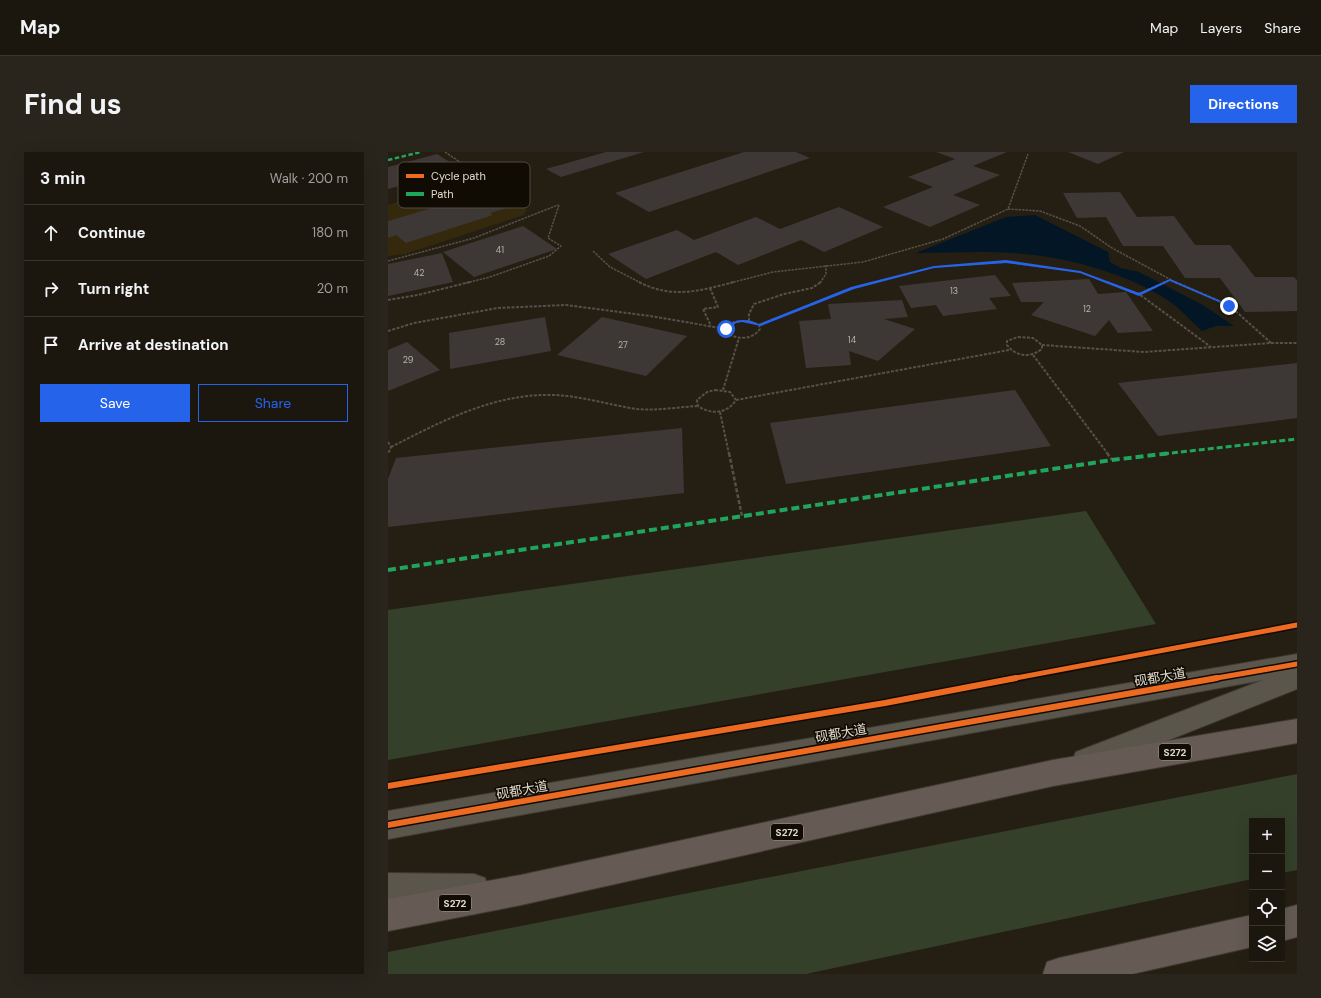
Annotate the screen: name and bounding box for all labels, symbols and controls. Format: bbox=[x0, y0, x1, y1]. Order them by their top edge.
text: Map bbox=[20, 15, 60, 40]
text: Map bbox=[1150, 19, 1178, 37]
text: Layers bbox=[1200, 19, 1242, 37]
text: Share bbox=[1264, 19, 1301, 37]
button: Directions bbox=[1190, 85, 1297, 123]
text: Find us bbox=[24, 86, 122, 123]
legend bbox=[398, 162, 530, 208]
text: 3 min bbox=[40, 167, 85, 189]
text: Cycle path bbox=[431, 169, 486, 183]
text: Walk · 200 m bbox=[270, 170, 348, 187]
text: Path bbox=[431, 187, 454, 201]
icon: ahead bbox=[40, 222, 62, 244]
text: Continue bbox=[78, 223, 146, 243]
text: 180 m bbox=[312, 224, 348, 241]
house number: 41 bbox=[496, 244, 504, 256]
house number: 42 bbox=[414, 267, 424, 279]
icon: right bbox=[40, 278, 62, 300]
text: Turn right bbox=[78, 279, 149, 299]
text: 20 m bbox=[317, 280, 348, 297]
house number: 13 bbox=[950, 285, 958, 297]
route end bbox=[1220, 297, 1238, 315]
house number: 12 bbox=[1083, 303, 1091, 315]
route start bbox=[717, 320, 735, 338]
icon: arrive bbox=[40, 334, 62, 356]
house number: 14 bbox=[848, 334, 857, 346]
text: Arrive at destination bbox=[78, 335, 229, 355]
house number: 28 bbox=[495, 336, 505, 348]
house number: 27 bbox=[618, 339, 628, 351]
house number: 29 bbox=[403, 354, 414, 366]
button: Save bbox=[40, 384, 190, 422]
button: Share bbox=[198, 384, 348, 422]
street label: 砚都大道 bbox=[1133, 664, 1187, 690]
street label: 砚都大道 bbox=[814, 720, 868, 746]
road number: S272 bbox=[1159, 744, 1191, 760]
street label: 砚都大道 bbox=[495, 777, 549, 803]
map controls bbox=[1249, 818, 1285, 962]
button: + bbox=[1249, 818, 1285, 854]
road number: S272 bbox=[771, 824, 803, 840]
button: − bbox=[1249, 854, 1285, 890]
button: locate bbox=[1249, 890, 1285, 926]
road number: S272 bbox=[439, 895, 471, 911]
button: layers bbox=[1249, 926, 1285, 962]

